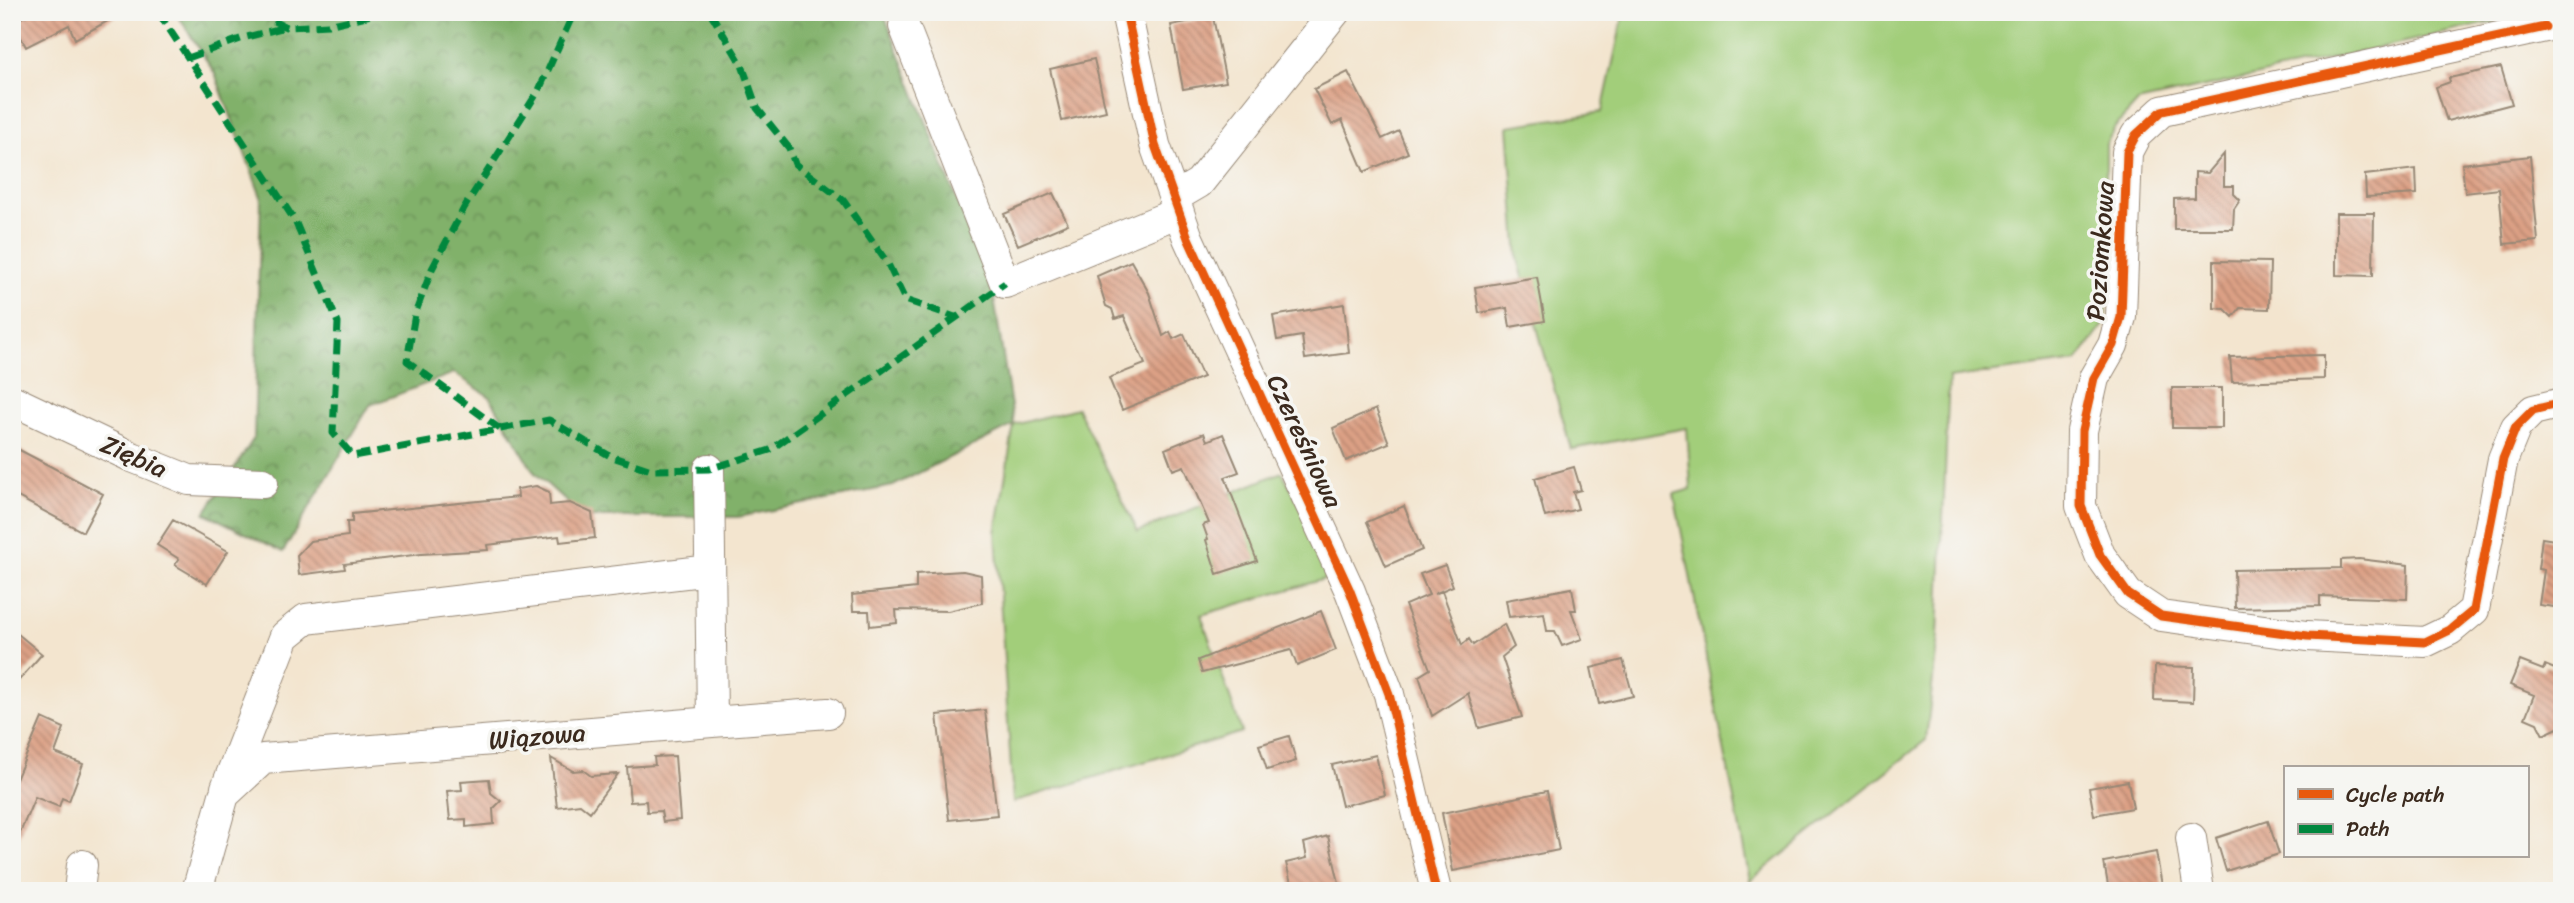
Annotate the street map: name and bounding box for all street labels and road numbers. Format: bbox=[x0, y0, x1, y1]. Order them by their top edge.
street label: Poziomkowa bbox=[2072, 179, 2128, 322]
street label: Czereśniowa bbox=[1254, 366, 1357, 517]
street label: Ziębia bbox=[93, 421, 175, 491]
street label: Wiązowa bbox=[487, 709, 587, 763]

